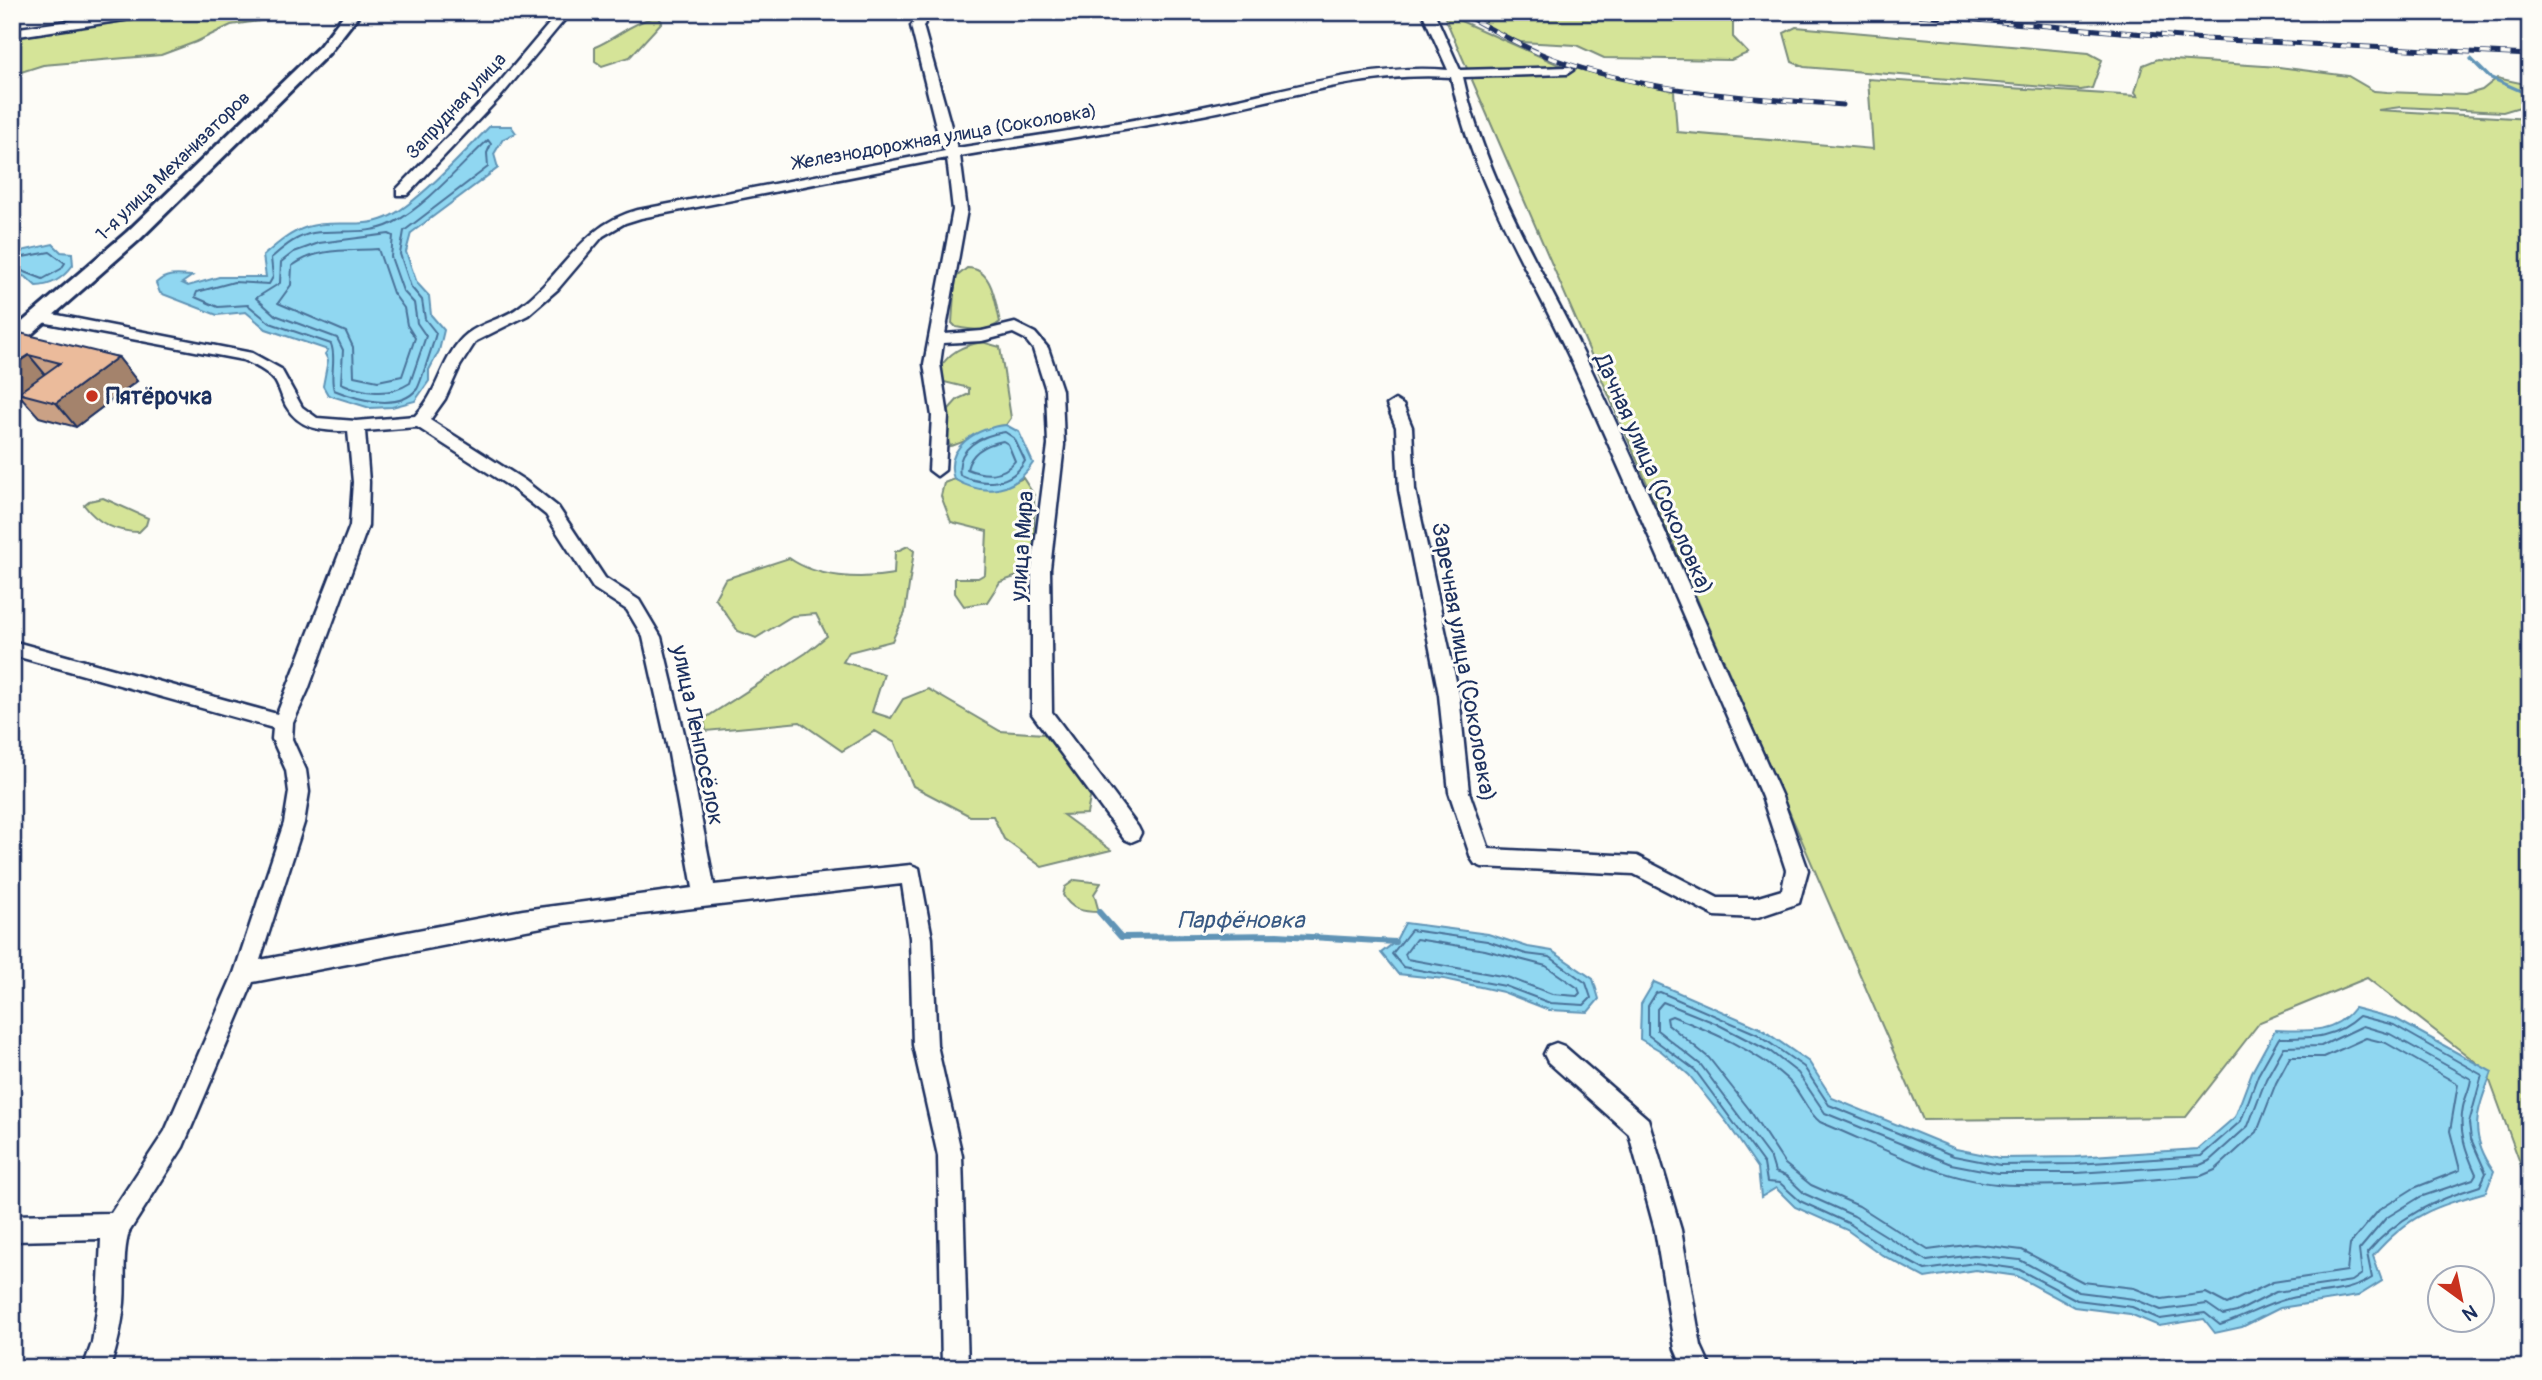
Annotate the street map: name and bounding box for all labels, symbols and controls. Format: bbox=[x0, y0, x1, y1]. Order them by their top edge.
street label: Запрудная улица bbox=[400, 48, 512, 164]
street label: 1-я улица Механизаторов bbox=[91, 86, 255, 246]
street label: Железнодорожная улица (Соколовка) bbox=[789, 98, 1099, 176]
street label: Дачная улица (Соколовка) bbox=[1587, 348, 1720, 599]
place label: Пятёрочка bbox=[106, 382, 212, 411]
marker: Пятёрочка bbox=[84, 388, 100, 404]
street label: улица Мира bbox=[1004, 490, 1040, 603]
street label: Заречная улица (Соколовка) bbox=[1425, 520, 1503, 804]
street label: улица Ленпосёлок bbox=[665, 641, 731, 828]
water label: Парфёновка bbox=[1177, 906, 1306, 935]
north arrow bbox=[2426, 1264, 2496, 1334]
text: N bbox=[2458, 1299, 2482, 1326]

